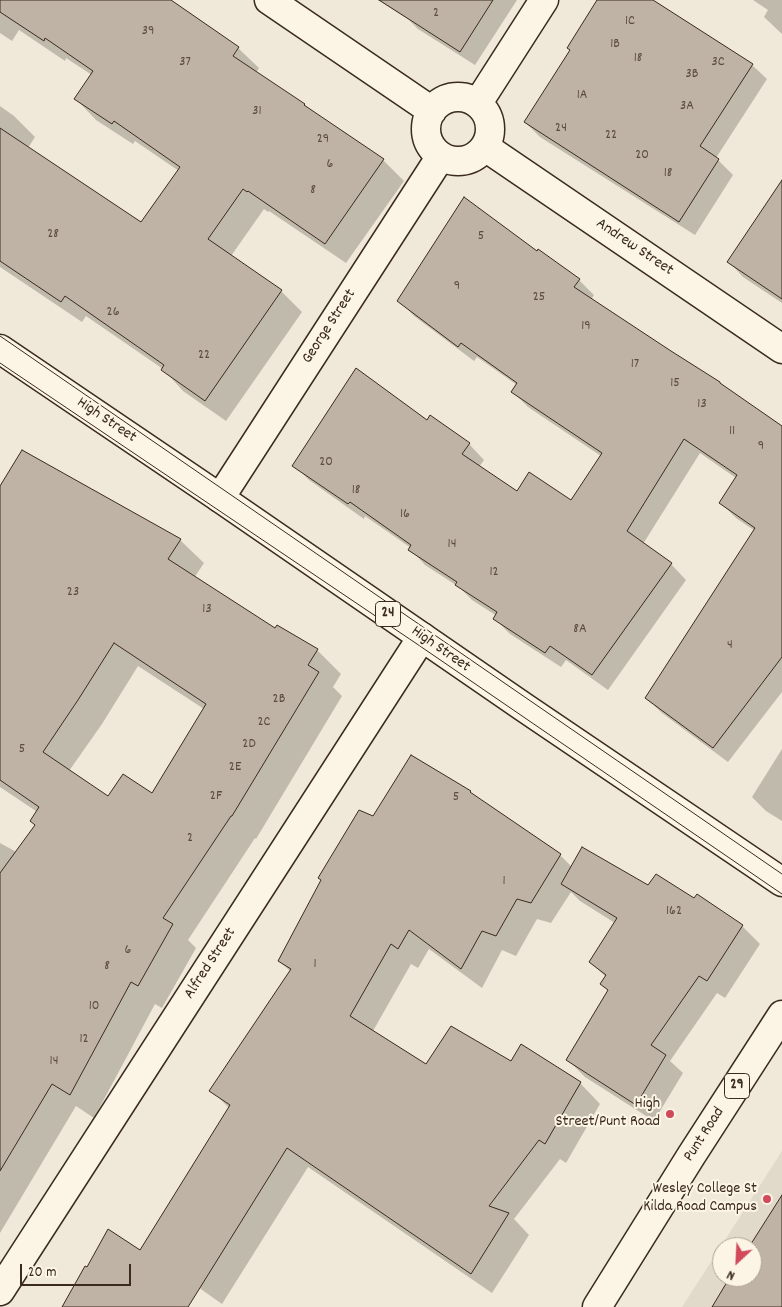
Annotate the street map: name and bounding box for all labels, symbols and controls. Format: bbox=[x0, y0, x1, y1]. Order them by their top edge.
house number: 2 bbox=[433, 6, 439, 22]
house number: 1C bbox=[625, 14, 635, 30]
house number: 39 bbox=[142, 24, 154, 40]
house number: 1B bbox=[610, 37, 620, 53]
house number: 18 bbox=[634, 51, 642, 67]
house number: 37 bbox=[179, 55, 191, 71]
house number: 3C bbox=[711, 55, 725, 71]
house number: 3B bbox=[686, 67, 698, 83]
house number: 1A bbox=[577, 88, 587, 104]
house number: 3A bbox=[680, 99, 694, 115]
house number: 31 bbox=[252, 104, 262, 120]
house number: 24 bbox=[555, 121, 567, 137]
house number: 22 bbox=[605, 128, 617, 144]
house number: 29 bbox=[317, 132, 329, 148]
house number: 20 bbox=[635, 148, 649, 164]
house number: 6 bbox=[327, 157, 333, 173]
house number: 18 bbox=[664, 166, 672, 182]
house number: 8 bbox=[310, 183, 316, 199]
street label: Andrew Street bbox=[592, 215, 676, 281]
house number: 28 bbox=[47, 227, 59, 243]
house number: 5 bbox=[478, 229, 484, 245]
house number: 9 bbox=[454, 279, 460, 295]
street label: George Street bbox=[299, 286, 361, 368]
house number: 25 bbox=[533, 290, 545, 306]
house number: 26 bbox=[107, 305, 119, 321]
house number: 19 bbox=[581, 319, 591, 335]
house number: 22 bbox=[198, 348, 210, 364]
house number: 17 bbox=[631, 357, 639, 373]
house number: 15 bbox=[670, 376, 680, 392]
street label: High Street bbox=[72, 394, 140, 448]
house number: 13 bbox=[697, 397, 707, 413]
house number: 11 bbox=[729, 424, 735, 440]
house number: 9 bbox=[758, 439, 764, 455]
house number: 20 bbox=[319, 455, 333, 471]
house number: 18 bbox=[352, 483, 360, 499]
house number: 16 bbox=[400, 507, 410, 523]
house number: 14 bbox=[448, 537, 456, 553]
house number: 12 bbox=[489, 565, 499, 581]
house number: 23 bbox=[67, 585, 79, 601]
house number: 13 bbox=[202, 602, 212, 618]
road number: 24 bbox=[376, 602, 400, 626]
house number: 8A bbox=[573, 622, 587, 638]
street label: High Street bbox=[407, 623, 473, 677]
house number: 4 bbox=[727, 638, 733, 654]
house number: 2B bbox=[273, 692, 285, 708]
house number: 2C bbox=[257, 715, 271, 731]
house number: 2D bbox=[242, 737, 256, 753]
house number: 5 bbox=[19, 742, 25, 758]
house number: 2E bbox=[229, 760, 241, 776]
house number: 2F bbox=[210, 789, 222, 805]
house number: 5 bbox=[453, 790, 459, 806]
house number: 2 bbox=[187, 831, 193, 847]
house number: 1 bbox=[502, 874, 506, 890]
house number: 162 bbox=[666, 904, 682, 920]
street label: Alfred Street bbox=[181, 925, 241, 1003]
house number: 6 bbox=[125, 943, 131, 959]
house number: 1 bbox=[313, 957, 317, 973]
house number: 8 bbox=[104, 959, 110, 975]
house number: 10 bbox=[89, 999, 99, 1015]
house number: 12 bbox=[79, 1032, 89, 1048]
house number: 14 bbox=[50, 1054, 58, 1070]
road number: 29 bbox=[724, 1074, 750, 1098]
place label: High Street/Punt Road bbox=[556, 1095, 660, 1133]
street label: Punt Road bbox=[680, 1104, 730, 1166]
marker: High Street/Punt Road bbox=[664, 1108, 676, 1120]
place label: Wesley College St Kilda Road Campus bbox=[643, 1180, 757, 1218]
marker: Wesley College St Kilda Road Campus bbox=[761, 1193, 773, 1205]
north arrow bbox=[712, 1237, 762, 1287]
scale bar bbox=[22, 1254, 134, 1286]
text: 20 m bbox=[28, 1262, 56, 1284]
text: N bbox=[724, 1264, 738, 1285]

